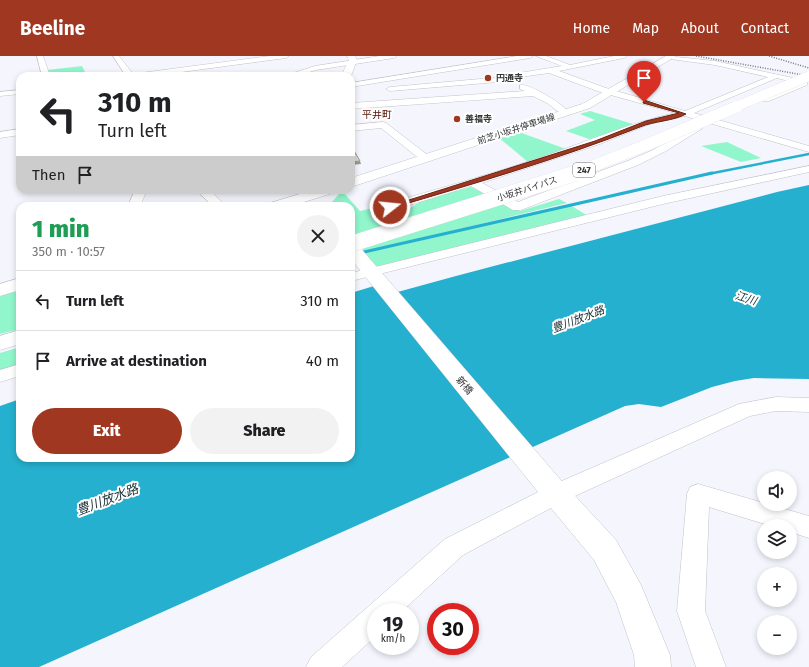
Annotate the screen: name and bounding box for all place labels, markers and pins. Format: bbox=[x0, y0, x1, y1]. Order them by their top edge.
pin bbox=[627, 61, 661, 102]
marker: 円通寺 bbox=[483, 73, 493, 83]
place label: 円通寺 bbox=[496, 73, 523, 83]
marker: 善福寺 bbox=[452, 114, 462, 124]
place label: 善福寺 bbox=[465, 114, 492, 124]

